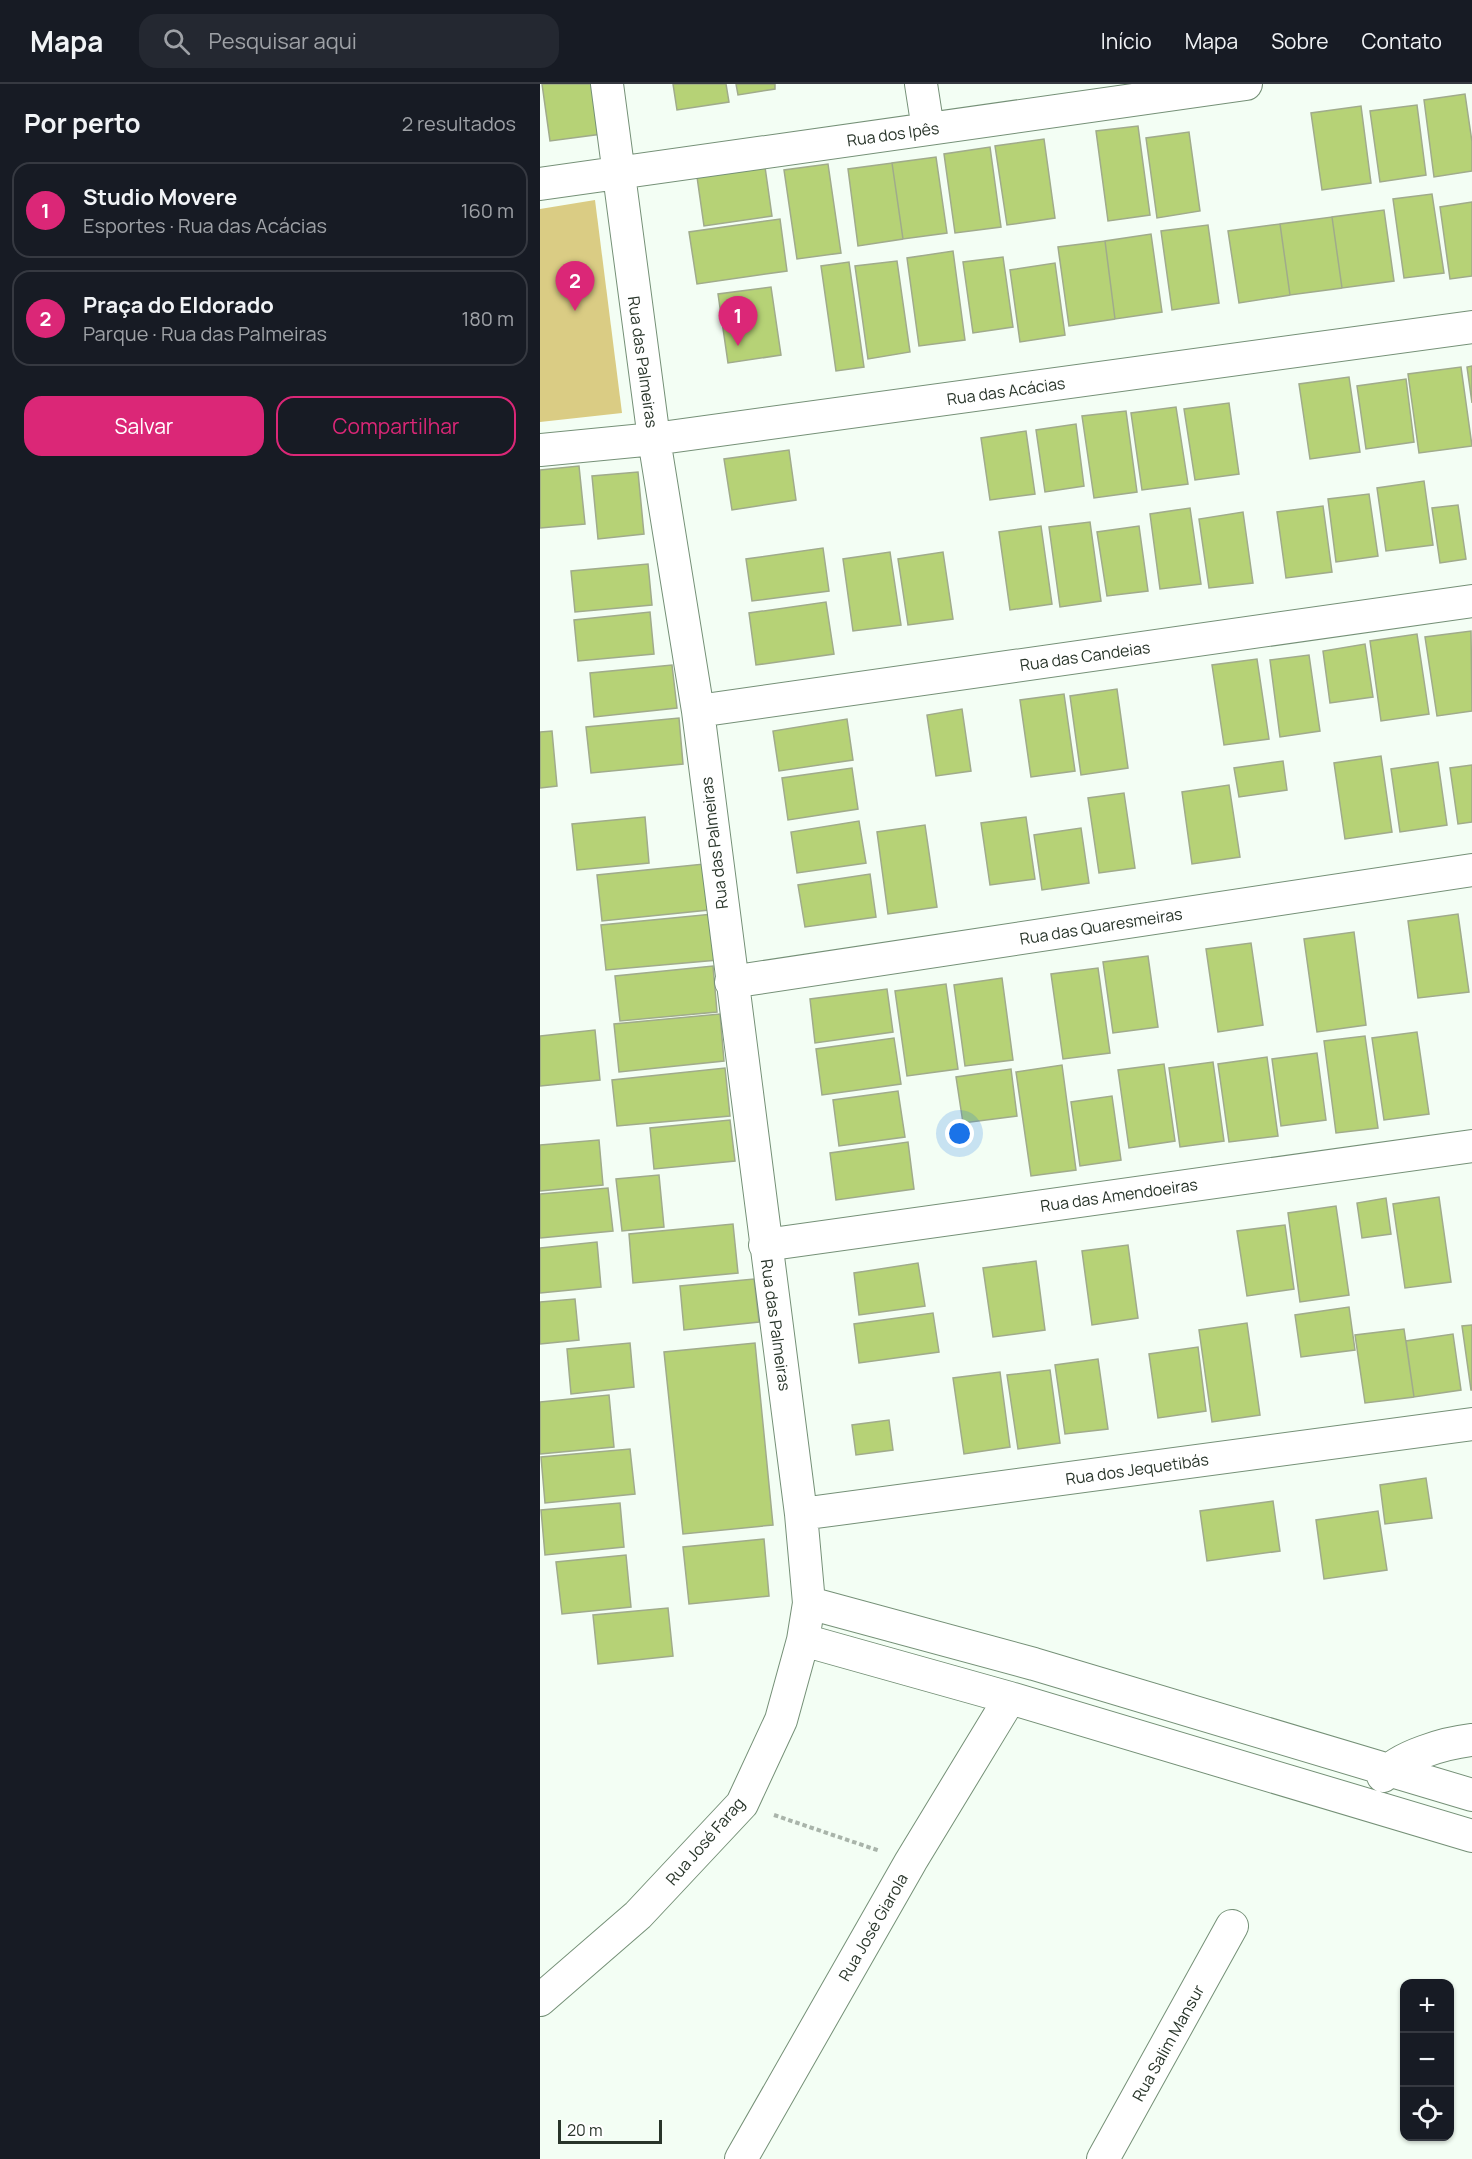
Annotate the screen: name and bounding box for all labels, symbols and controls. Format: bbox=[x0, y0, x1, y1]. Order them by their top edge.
search box bbox=[139, 14, 559, 68]
text: Mapa bbox=[30, 22, 103, 60]
icon: search bbox=[160, 25, 193, 58]
text: Pesquisar aqui bbox=[208, 26, 357, 56]
text: Início bbox=[1101, 27, 1152, 55]
text: Mapa bbox=[1185, 27, 1238, 55]
text: Sobre bbox=[1271, 27, 1329, 55]
text: Contato bbox=[1362, 27, 1442, 55]
text: Por perto bbox=[24, 105, 141, 141]
text: 2 resultados bbox=[402, 110, 516, 137]
street label: Rua dos Ipês bbox=[845, 117, 941, 151]
text: Studio Movere bbox=[83, 182, 237, 212]
text: 1 bbox=[41, 197, 50, 224]
text: 160 m bbox=[461, 197, 514, 224]
text: Esportes · Rua das Acácias bbox=[83, 212, 327, 239]
pin: 2 bbox=[555, 262, 594, 311]
text: Praça do Eldorado bbox=[83, 290, 274, 320]
street label: Rua das Palmeiras bbox=[623, 295, 663, 429]
pin: 1 bbox=[718, 296, 758, 346]
text: 2 bbox=[40, 305, 51, 332]
text: 180 m bbox=[461, 305, 514, 332]
text: Parque · Rua das Palmeiras bbox=[83, 320, 327, 347]
street label: Rua das Acácias bbox=[945, 372, 1067, 410]
button: Salvar bbox=[24, 396, 264, 456]
button: Compartilhar bbox=[276, 396, 516, 456]
street label: Rua das Candeias bbox=[1018, 636, 1152, 676]
street label: Rua das Palmeiras bbox=[695, 776, 733, 910]
street label: Rua das Quaresmeiras bbox=[1018, 902, 1184, 950]
your location bbox=[945, 1119, 974, 1148]
street label: Rua das Amendoeiras bbox=[1039, 1173, 1199, 1217]
street label: Rua das Palmeiras bbox=[756, 1258, 796, 1392]
street label: Rua dos Jequetibás bbox=[1064, 1448, 1210, 1490]
street label: Rua José Farag bbox=[661, 1792, 749, 1890]
street label: Rua José Giarola bbox=[833, 1869, 913, 1985]
map controls bbox=[1400, 1979, 1454, 2141]
button: + bbox=[1400, 1979, 1454, 2033]
street label: Rua Salim Mansur bbox=[1127, 1981, 1209, 2105]
button: − bbox=[1400, 2033, 1454, 2087]
button: locate bbox=[1400, 2087, 1454, 2141]
scale bar bbox=[558, 2117, 662, 2144]
text: 20 m bbox=[567, 2119, 603, 2141]

